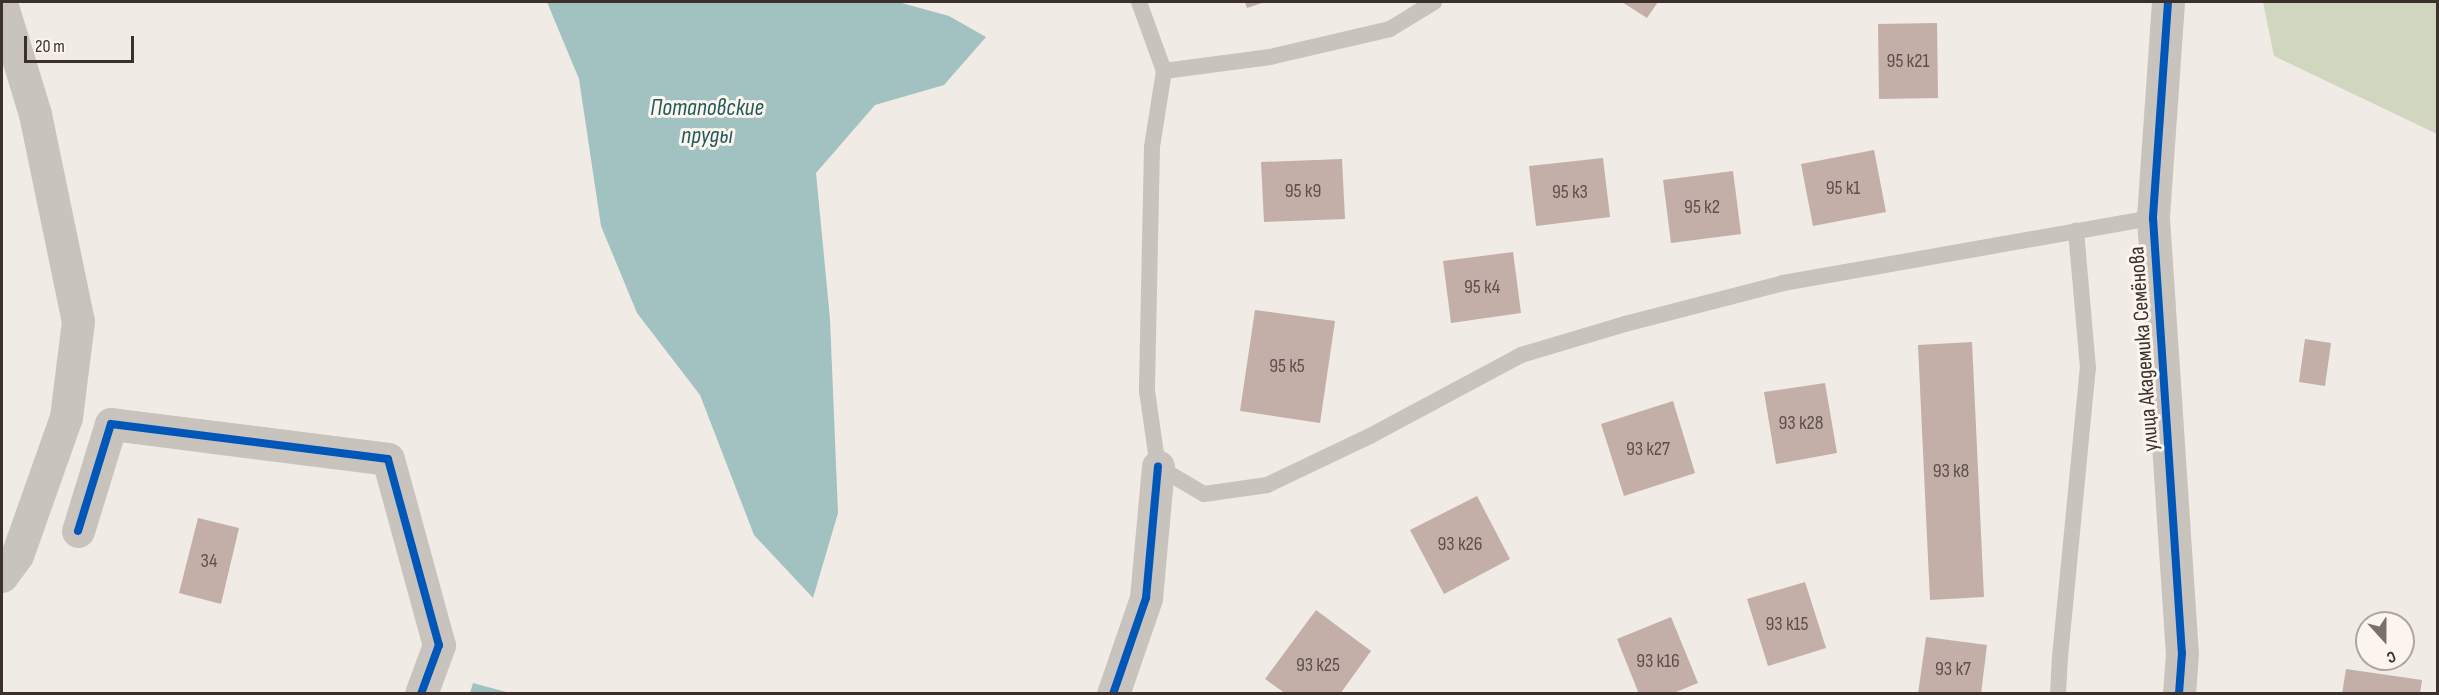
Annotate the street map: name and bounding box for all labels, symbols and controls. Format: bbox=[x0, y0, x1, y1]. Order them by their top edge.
scale bar bbox=[27, 24, 136, 62]
text: 20 m bbox=[35, 36, 65, 57]
house number: 95 к21 bbox=[1887, 49, 1929, 73]
water label: Потаповские пруды bbox=[650, 94, 764, 150]
house number: 95 к1 bbox=[1826, 176, 1860, 200]
house number: 95 к9 bbox=[1285, 179, 1321, 203]
house number: 95 к3 bbox=[1552, 180, 1588, 204]
house number: 95 к2 bbox=[1684, 195, 1720, 219]
street label: улица Академика Семёнова bbox=[2124, 245, 2164, 453]
house number: 95 к4 bbox=[1464, 275, 1500, 299]
house number: 95 к5 bbox=[1269, 354, 1305, 378]
house number: 93 к28 bbox=[1779, 411, 1823, 435]
house number: 93 к27 bbox=[1626, 437, 1670, 461]
house number: 93 к8 bbox=[1933, 459, 1969, 483]
house number: 93 к26 bbox=[1438, 532, 1482, 556]
house number: 34 bbox=[201, 549, 217, 573]
north arrow bbox=[2355, 611, 2415, 671]
house number: 93 к15 bbox=[1766, 612, 1808, 636]
text: С bbox=[2384, 646, 2398, 667]
house number: 93 к16 bbox=[1636, 649, 1680, 673]
house number: 93 к25 bbox=[1296, 653, 1340, 677]
house number: 93 к7 bbox=[1935, 657, 1971, 681]

